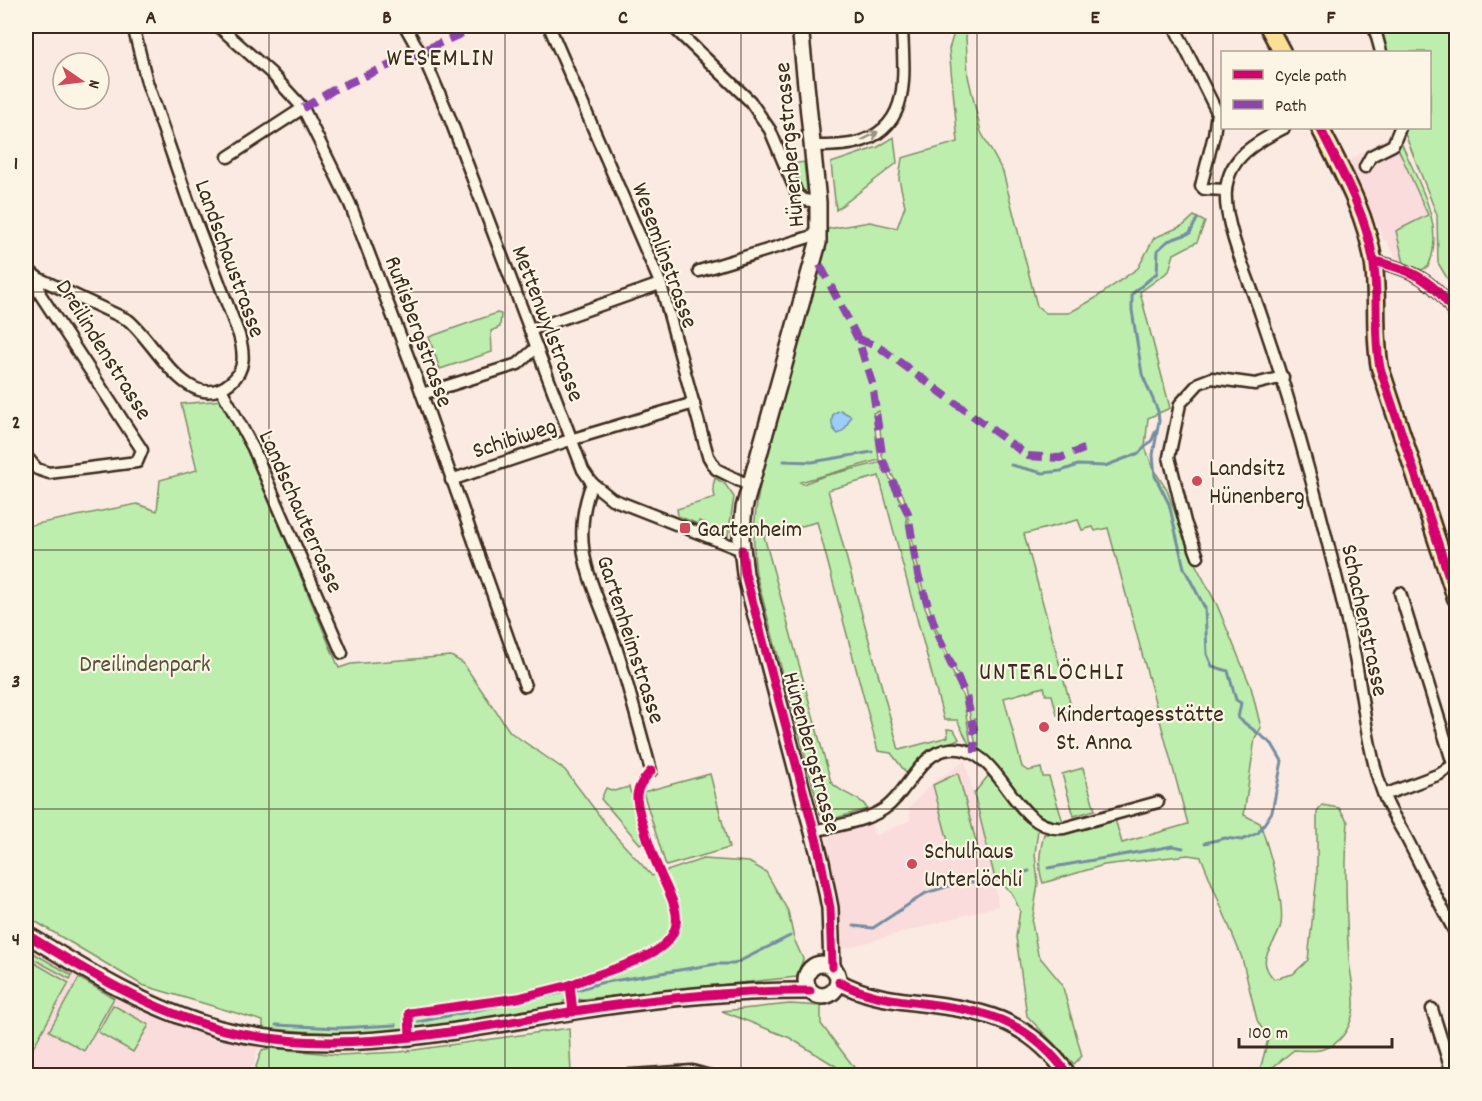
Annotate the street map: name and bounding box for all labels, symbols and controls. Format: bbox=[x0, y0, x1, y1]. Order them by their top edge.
text: A bbox=[146, 5, 157, 33]
text: B bbox=[382, 5, 392, 33]
text: C bbox=[618, 5, 628, 33]
text: D bbox=[854, 5, 865, 33]
text: E bbox=[1090, 5, 1100, 33]
text: F bbox=[1327, 5, 1337, 33]
district label: WESEMLIN bbox=[387, 41, 495, 78]
north arrow bbox=[51, 51, 111, 111]
legend bbox=[1221, 51, 1431, 129]
street label: Hünenbergstrasse bbox=[767, 61, 815, 229]
text: Cycle path bbox=[1275, 65, 1346, 90]
text: N bbox=[81, 77, 105, 91]
text: Path bbox=[1275, 95, 1307, 120]
one-way arrow bbox=[861, 130, 879, 142]
text: 1 bbox=[14, 151, 18, 179]
street label: Landschaustrasse bbox=[184, 175, 272, 343]
street label: Wesemlinstrasse bbox=[621, 179, 705, 334]
street label: Mettenwylstrasse bbox=[501, 241, 592, 407]
street label: Ruflisbergstrasse bbox=[374, 252, 460, 412]
street label: Dreilindenstrasse bbox=[46, 274, 159, 428]
text: 2 bbox=[12, 410, 20, 438]
street label: Schibiweg bbox=[468, 410, 562, 469]
street label: Landschauterrasse bbox=[248, 425, 350, 599]
place label: Landsitz Hünenberg bbox=[1209, 453, 1305, 515]
marker: Landsitz Hünenberg bbox=[1190, 474, 1204, 488]
place label: Gartenheim bbox=[697, 514, 802, 548]
marker: Gartenheim bbox=[678, 521, 692, 535]
street label: Schachenstrasse bbox=[1330, 541, 1396, 700]
street label: Gartenheimstrasse bbox=[586, 551, 672, 728]
park label: Dreilindenpark bbox=[79, 649, 211, 683]
district label: UNTERLÖCHLI bbox=[979, 655, 1125, 692]
street label: Hünenbergstrasse bbox=[772, 668, 848, 837]
text: 3 bbox=[12, 669, 20, 697]
place label: Kindertagesstätte St. Anna bbox=[1056, 699, 1224, 761]
marker: Kindertagesstätte St. Anna bbox=[1037, 720, 1051, 734]
place label: Schulhaus Unterlöchli bbox=[924, 836, 1022, 898]
marker: Schulhaus Unterlöchli bbox=[905, 857, 919, 871]
text: 4 bbox=[12, 927, 20, 955]
scale bar bbox=[1239, 1011, 1392, 1049]
text: 100 m bbox=[1248, 1022, 1288, 1047]

